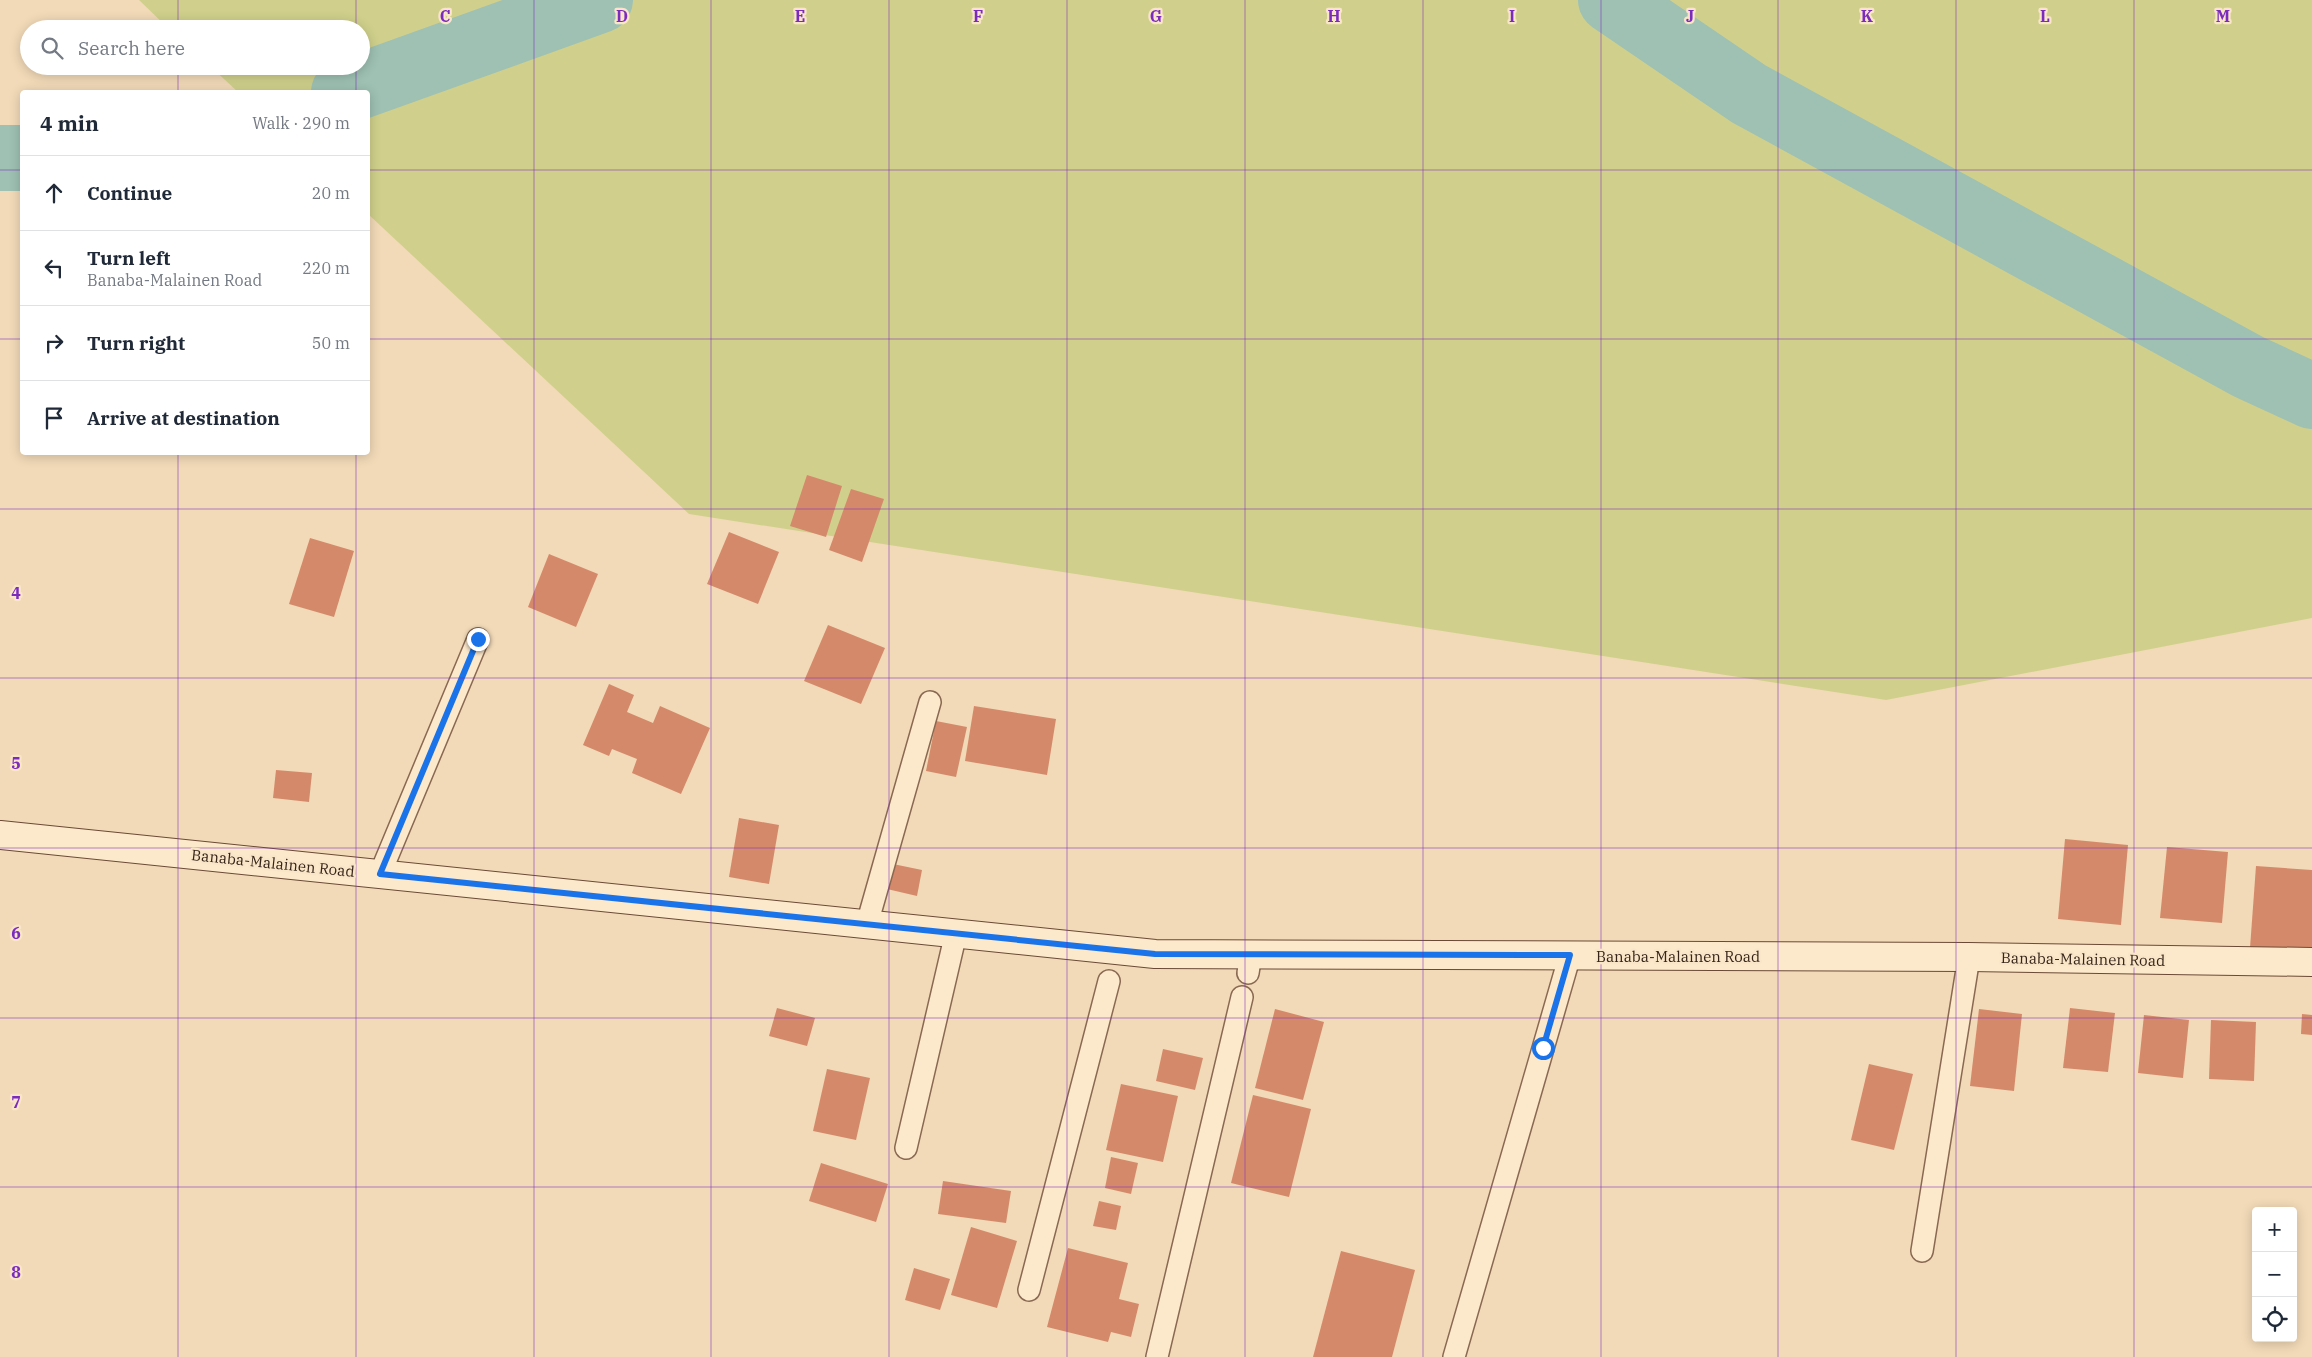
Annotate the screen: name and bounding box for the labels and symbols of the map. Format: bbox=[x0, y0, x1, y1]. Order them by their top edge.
text: C bbox=[440, 6, 450, 26]
text: D bbox=[616, 6, 628, 26]
text: E bbox=[795, 6, 805, 26]
text: F bbox=[973, 6, 983, 26]
text: G bbox=[1150, 6, 1162, 26]
text: H bbox=[1328, 6, 1341, 26]
text: I bbox=[1509, 6, 1515, 26]
text: J bbox=[1686, 6, 1694, 26]
text: K bbox=[1861, 6, 1874, 26]
text: L bbox=[2040, 6, 2050, 26]
text: M bbox=[2216, 6, 2230, 26]
text: 4 bbox=[11, 583, 21, 603]
route end bbox=[467, 628, 490, 651]
text: 5 bbox=[11, 753, 21, 773]
street label: Banaba-Malainen Road bbox=[190, 845, 356, 881]
text: 6 bbox=[11, 923, 21, 943]
street label: Banaba-Malainen Road bbox=[1596, 947, 1760, 966]
street label: Banaba-Malainen Road bbox=[2001, 948, 2165, 970]
route start bbox=[1532, 1037, 1555, 1060]
text: 7 bbox=[11, 1092, 21, 1112]
text: 8 bbox=[11, 1262, 21, 1282]

